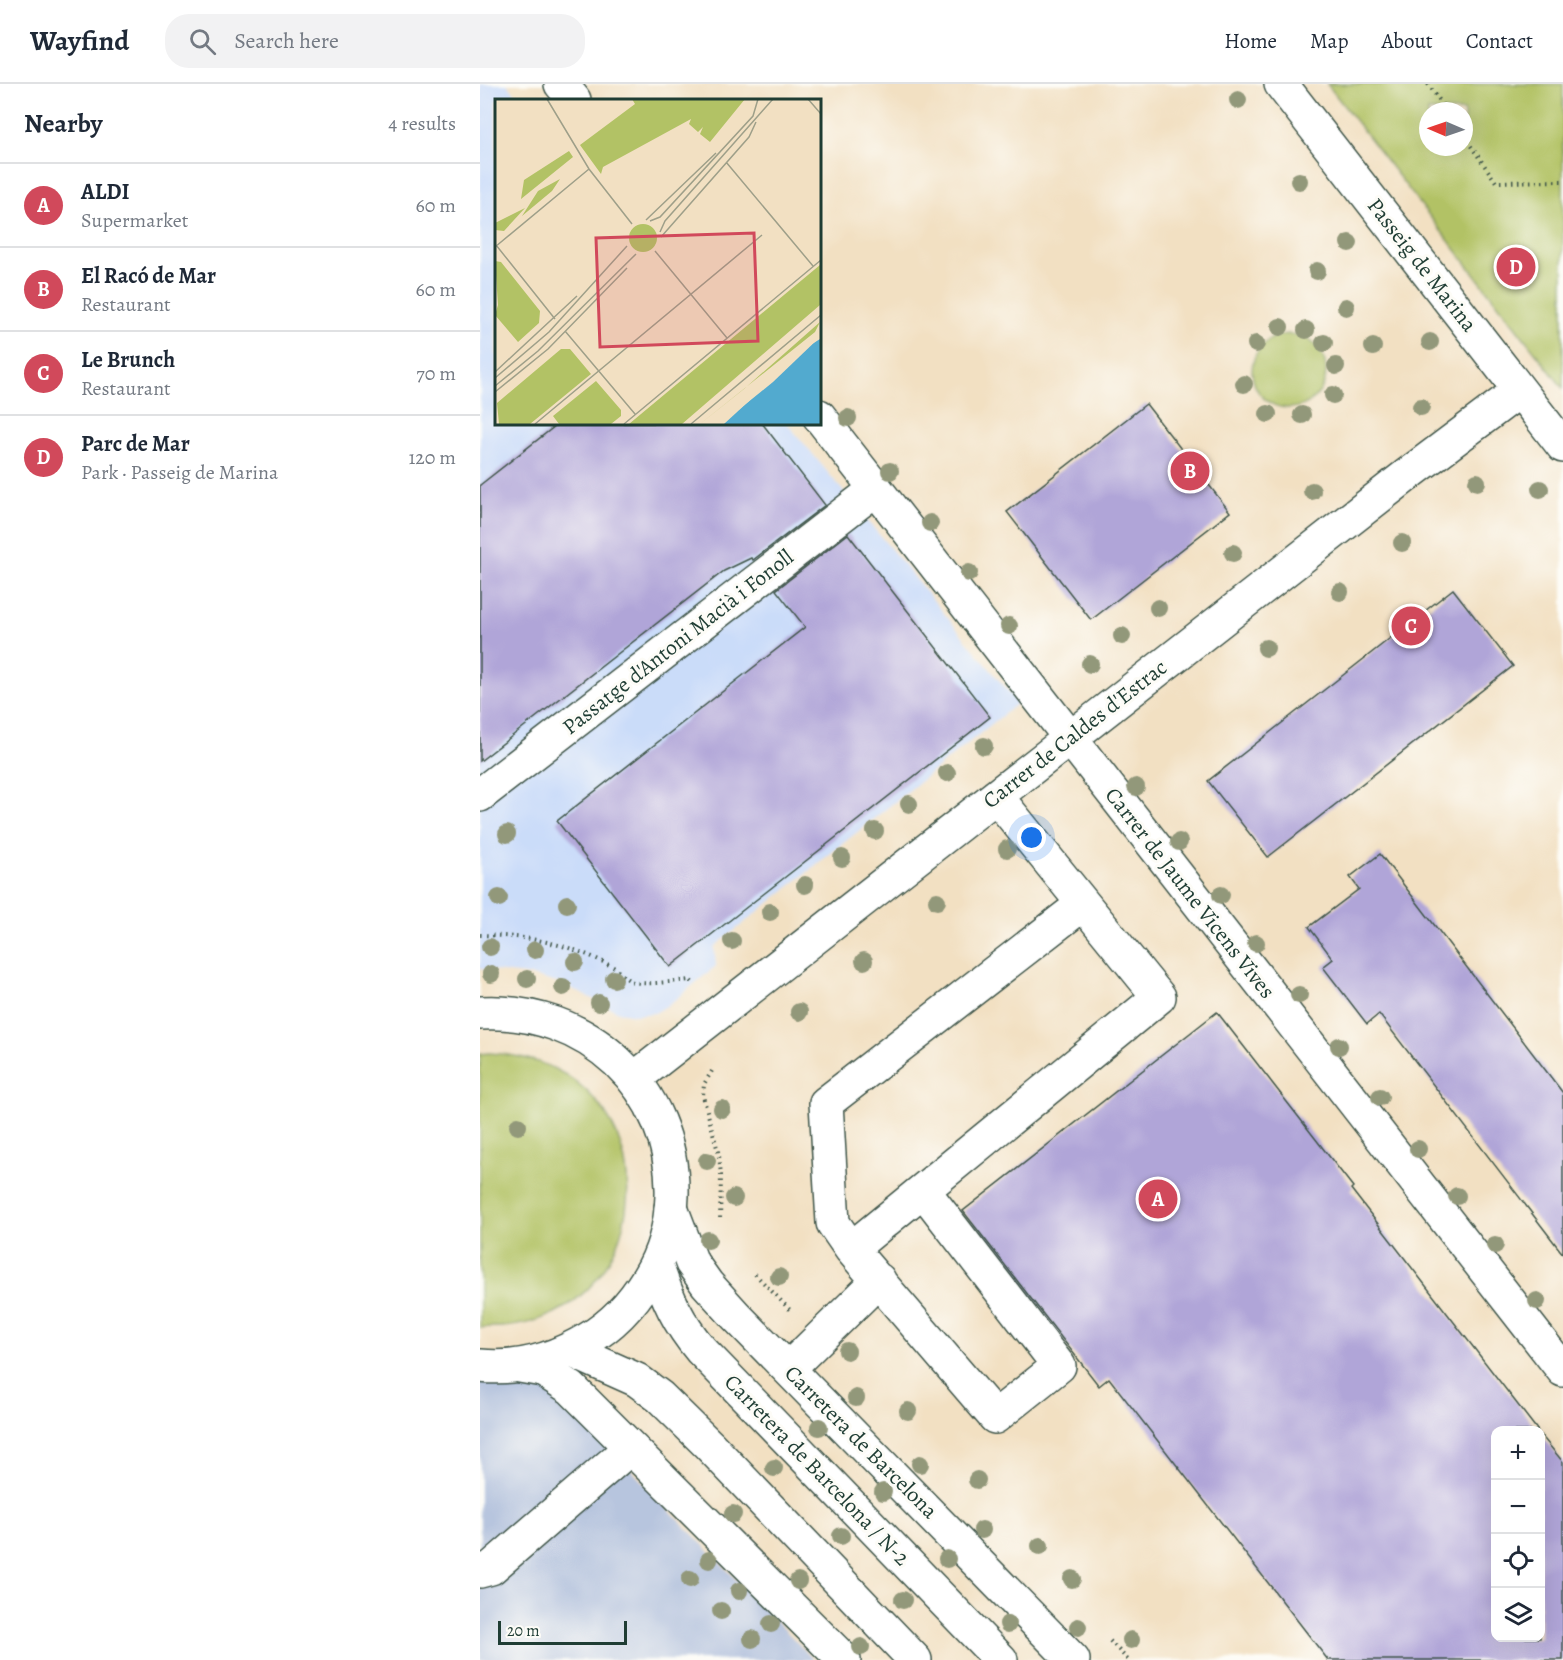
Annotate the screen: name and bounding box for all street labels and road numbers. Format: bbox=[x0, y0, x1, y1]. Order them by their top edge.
street label: Passeig de Marina bbox=[1360, 192, 1484, 339]
street label: Passatge d'Antoni Macià i Fonoll bbox=[556, 542, 800, 742]
street label: Carrer de Caldes d'Estrac bbox=[977, 653, 1173, 815]
street label: Carrer de Jaume Vicens Vives bbox=[1098, 781, 1282, 1005]
street label: Carretera de Barcelona bbox=[778, 1359, 945, 1526]
street label: Carretera de Barcelona / N-2 bbox=[717, 1368, 917, 1572]

